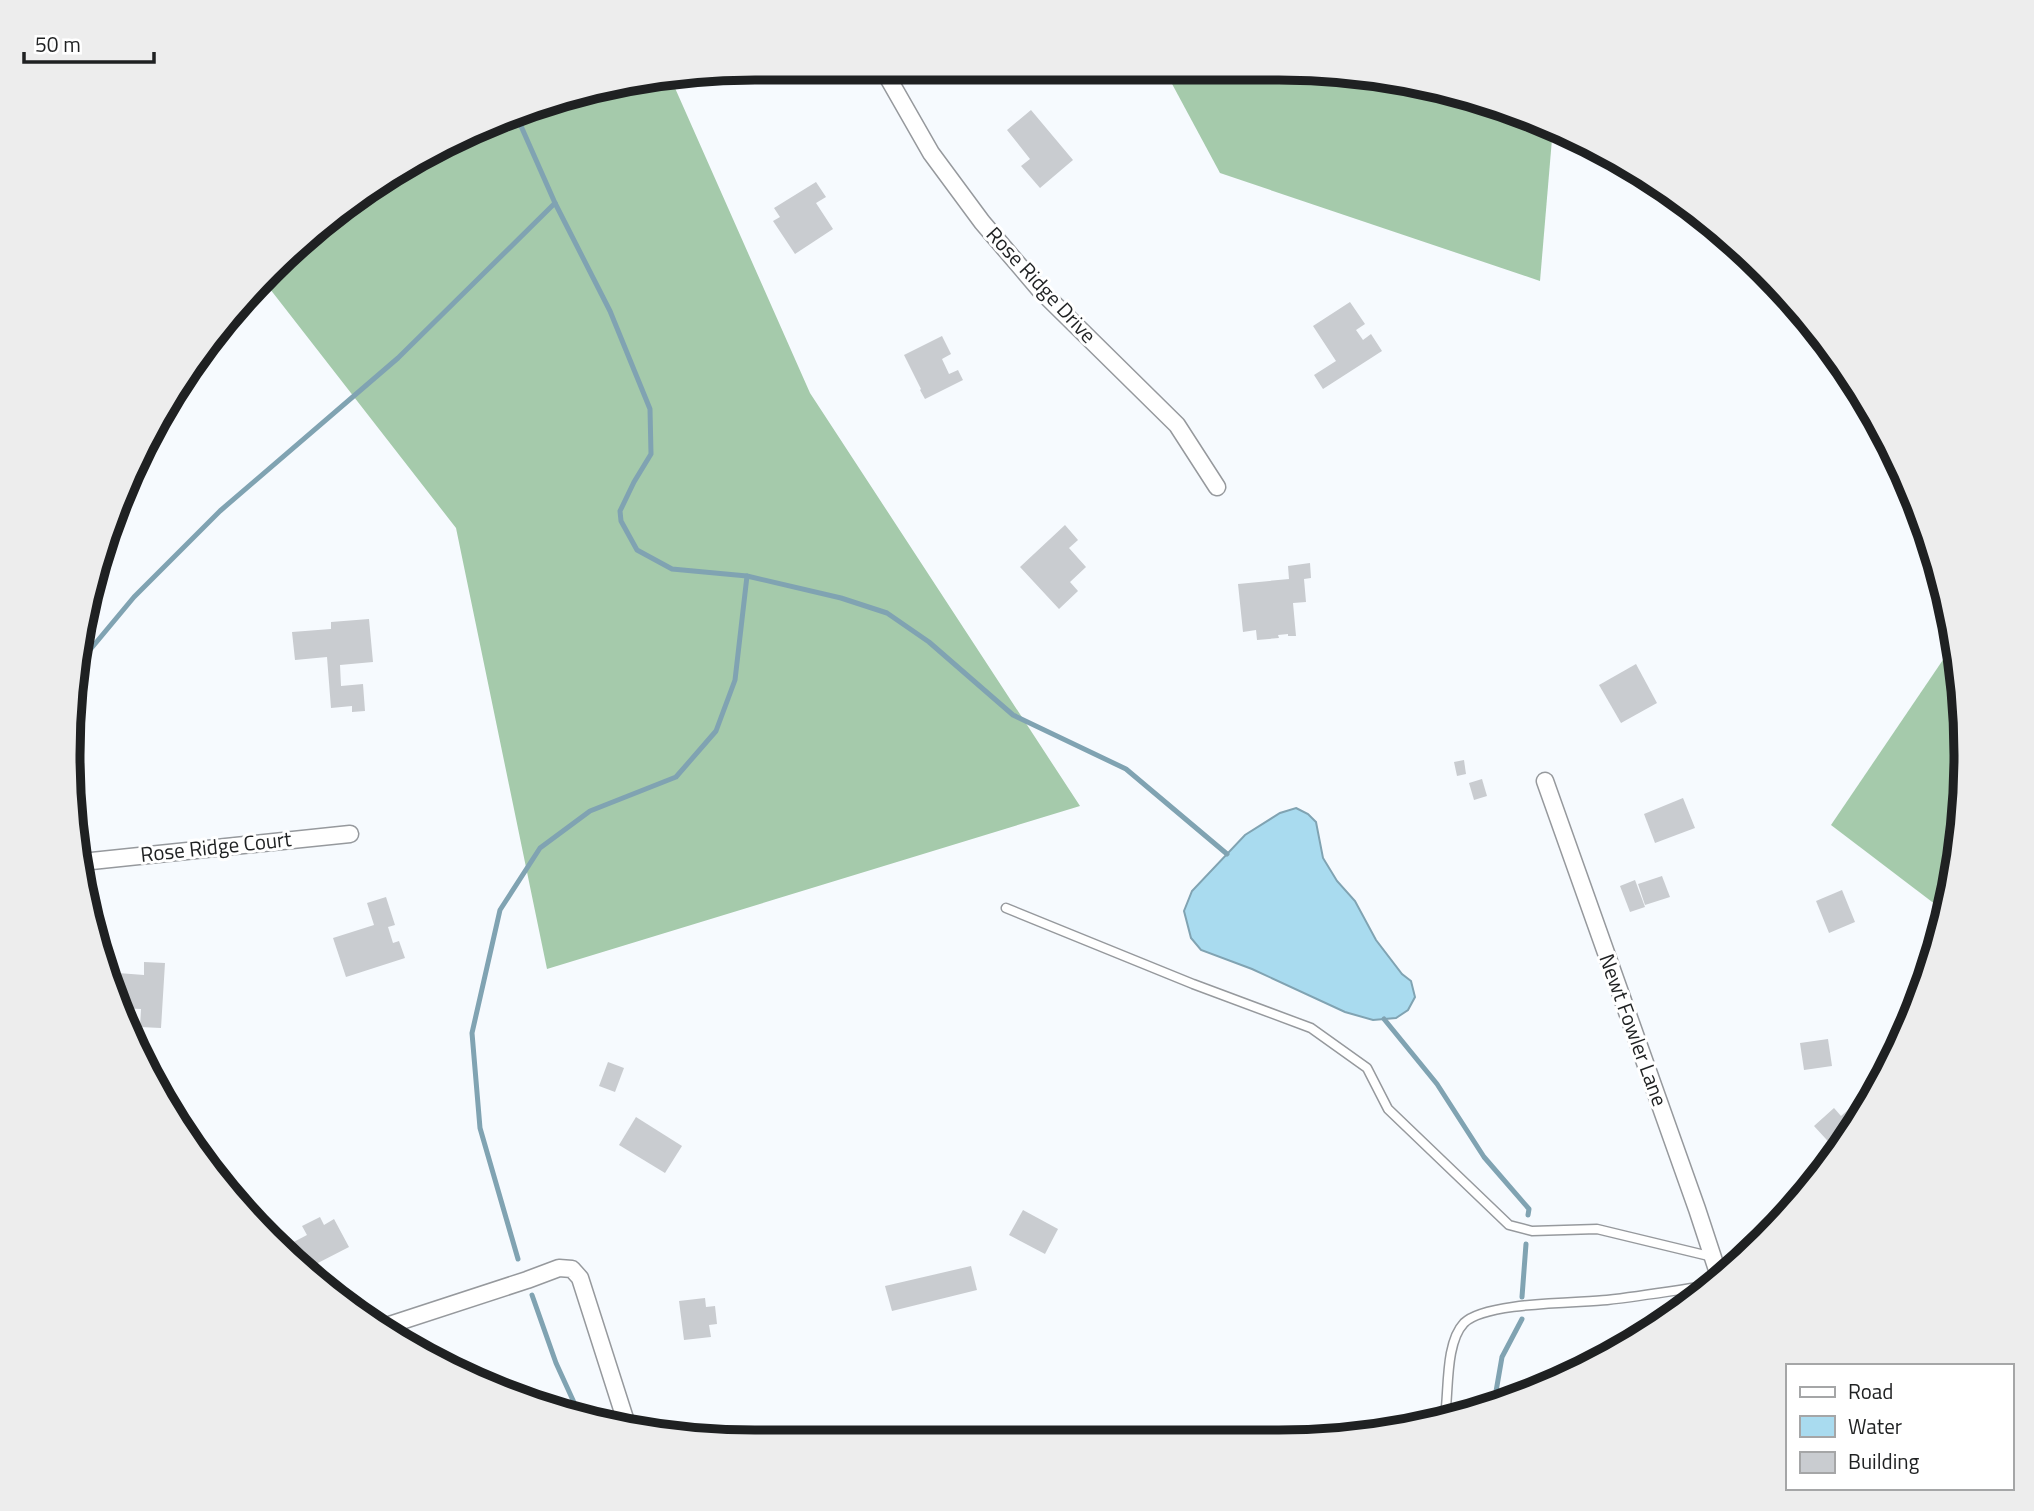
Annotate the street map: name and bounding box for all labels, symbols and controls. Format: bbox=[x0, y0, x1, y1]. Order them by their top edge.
scale bar bbox=[24, 21, 154, 65]
text: 50 m bbox=[35, 28, 81, 60]
street label: Rose Ridge Drive bbox=[979, 219, 1104, 350]
street label: Rose Ridge Court bbox=[139, 822, 294, 870]
street label: Newt Fowler Lane bbox=[1592, 949, 1676, 1110]
legend bbox=[1786, 1364, 2013, 1490]
text: Road bbox=[1848, 1375, 1893, 1407]
text: Water bbox=[1848, 1410, 1902, 1442]
text: Building bbox=[1848, 1445, 1920, 1477]

